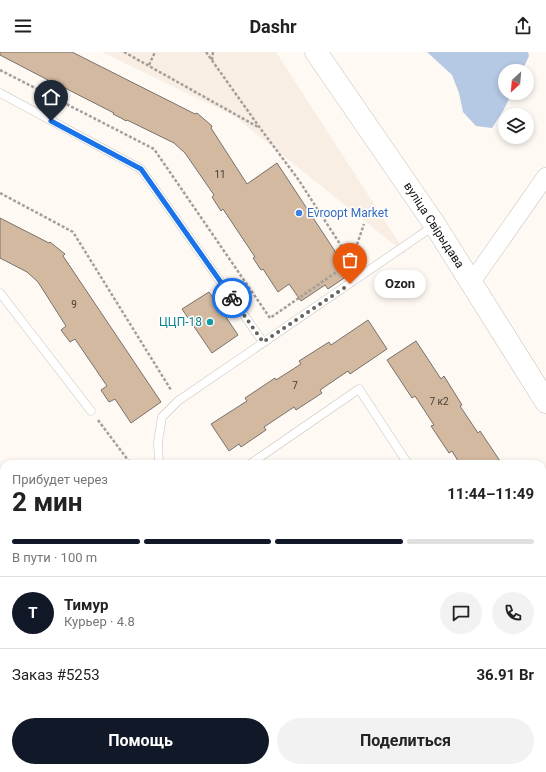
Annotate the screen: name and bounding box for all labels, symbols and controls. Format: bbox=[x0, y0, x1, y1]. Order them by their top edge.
icon: menu bbox=[12, 15, 34, 37]
icon: share bbox=[512, 15, 534, 37]
text: Dashr bbox=[249, 16, 297, 37]
north arrow bbox=[498, 64, 534, 100]
map controls bbox=[498, 64, 534, 144]
pin bbox=[34, 80, 68, 121]
icon: home bbox=[40, 86, 62, 108]
button: layers bbox=[498, 108, 534, 144]
house number: 11 bbox=[214, 169, 226, 180]
street label: вуліца Свірыдава bbox=[401, 179, 467, 271]
place label: Evroopt Market bbox=[307, 206, 388, 220]
marker: Evroopt Market bbox=[294, 208, 304, 218]
pin bbox=[333, 243, 367, 284]
icon: bag bbox=[339, 249, 361, 271]
callout: Ozon bbox=[374, 270, 426, 298]
text: Ozon bbox=[385, 276, 415, 291]
courier bbox=[212, 278, 252, 318]
icon: bike bbox=[221, 287, 243, 309]
house number: 9 bbox=[71, 299, 77, 310]
place label: ЦЦП-18 bbox=[159, 315, 202, 329]
marker: ЦЦП-18 bbox=[205, 317, 215, 327]
house number: 7 bbox=[292, 380, 298, 391]
house number: 7 к2 bbox=[429, 396, 449, 407]
text: Прибудет через bbox=[12, 472, 108, 487]
text: 11:44–11:49 bbox=[447, 485, 534, 503]
text: 2 мин bbox=[12, 487, 83, 517]
text: В пути · 100 m bbox=[12, 550, 97, 565]
button: chat bbox=[440, 592, 482, 634]
button: phone bbox=[492, 592, 534, 634]
text: Тимур bbox=[64, 596, 108, 614]
text: Т bbox=[28, 604, 38, 622]
text: Курьер · 4.8 bbox=[64, 614, 135, 629]
text: Заказ #5253 bbox=[12, 666, 100, 684]
text: 36.91 Br bbox=[476, 666, 534, 684]
button: Помощь bbox=[12, 718, 269, 764]
button: Поделиться bbox=[277, 718, 534, 764]

